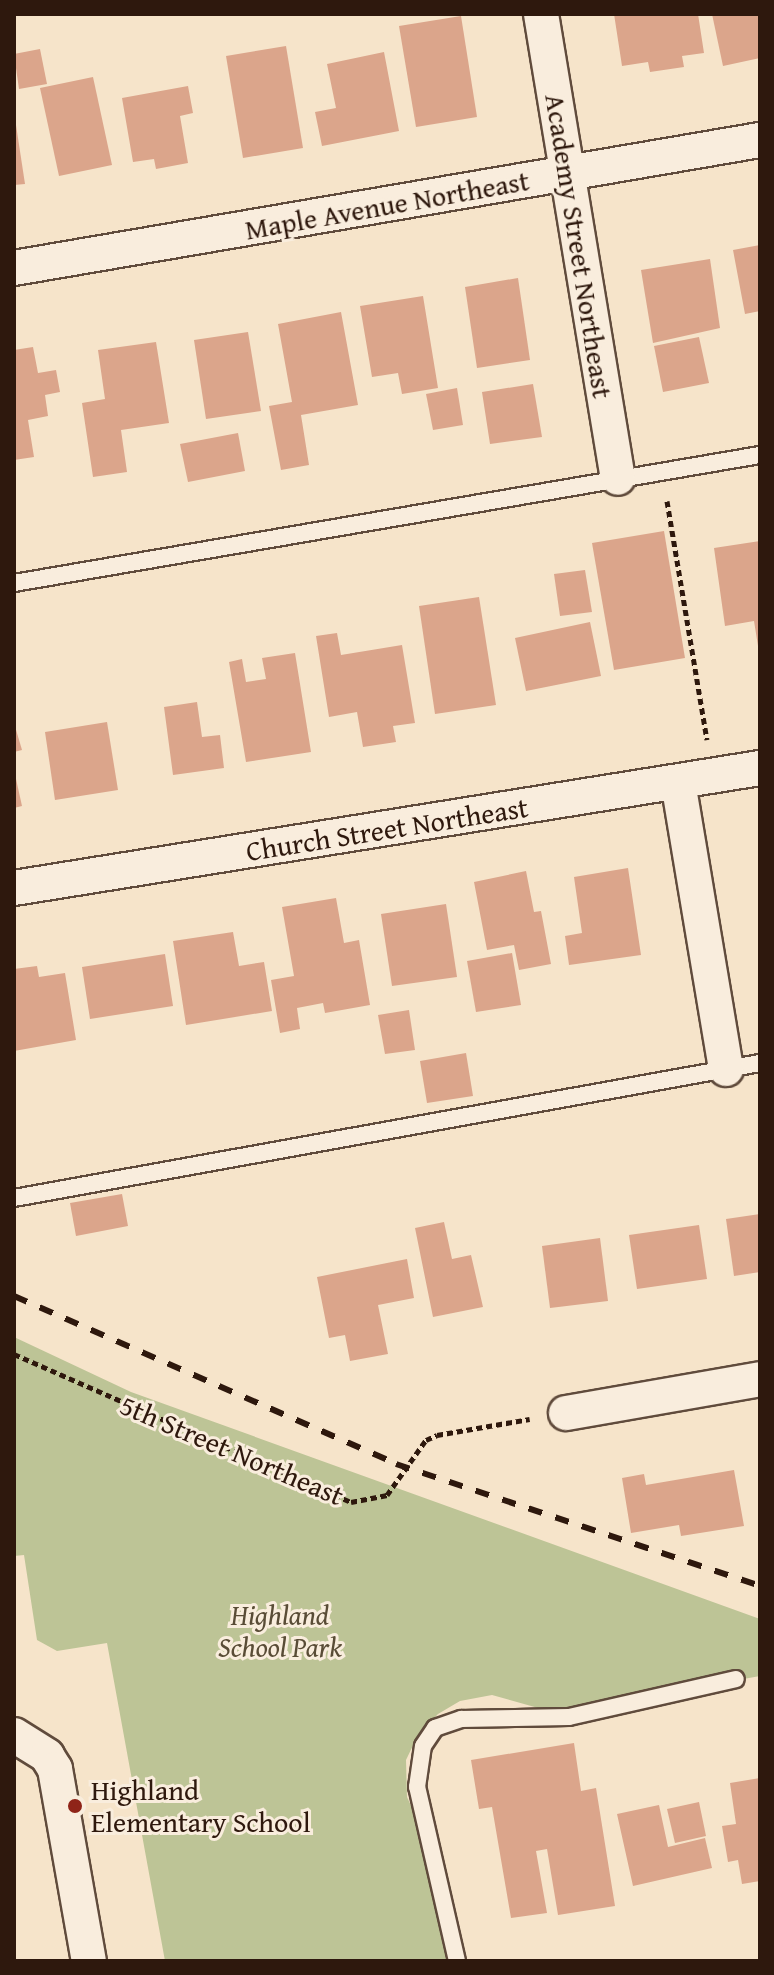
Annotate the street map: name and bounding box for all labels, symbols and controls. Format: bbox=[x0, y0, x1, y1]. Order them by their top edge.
street label: Academy Street Northeast bbox=[538, 91, 620, 401]
street label: Maple Avenue Northeast bbox=[242, 163, 532, 247]
street label: Church Street Northeast bbox=[244, 790, 530, 868]
street label: 5th Street Northeast bbox=[115, 1388, 349, 1512]
park label: Highland School Park bbox=[218, 1598, 342, 1664]
place label: Highland Elementary School bbox=[91, 1773, 310, 1839]
marker: Highland Elementary School bbox=[66, 1797, 84, 1815]

